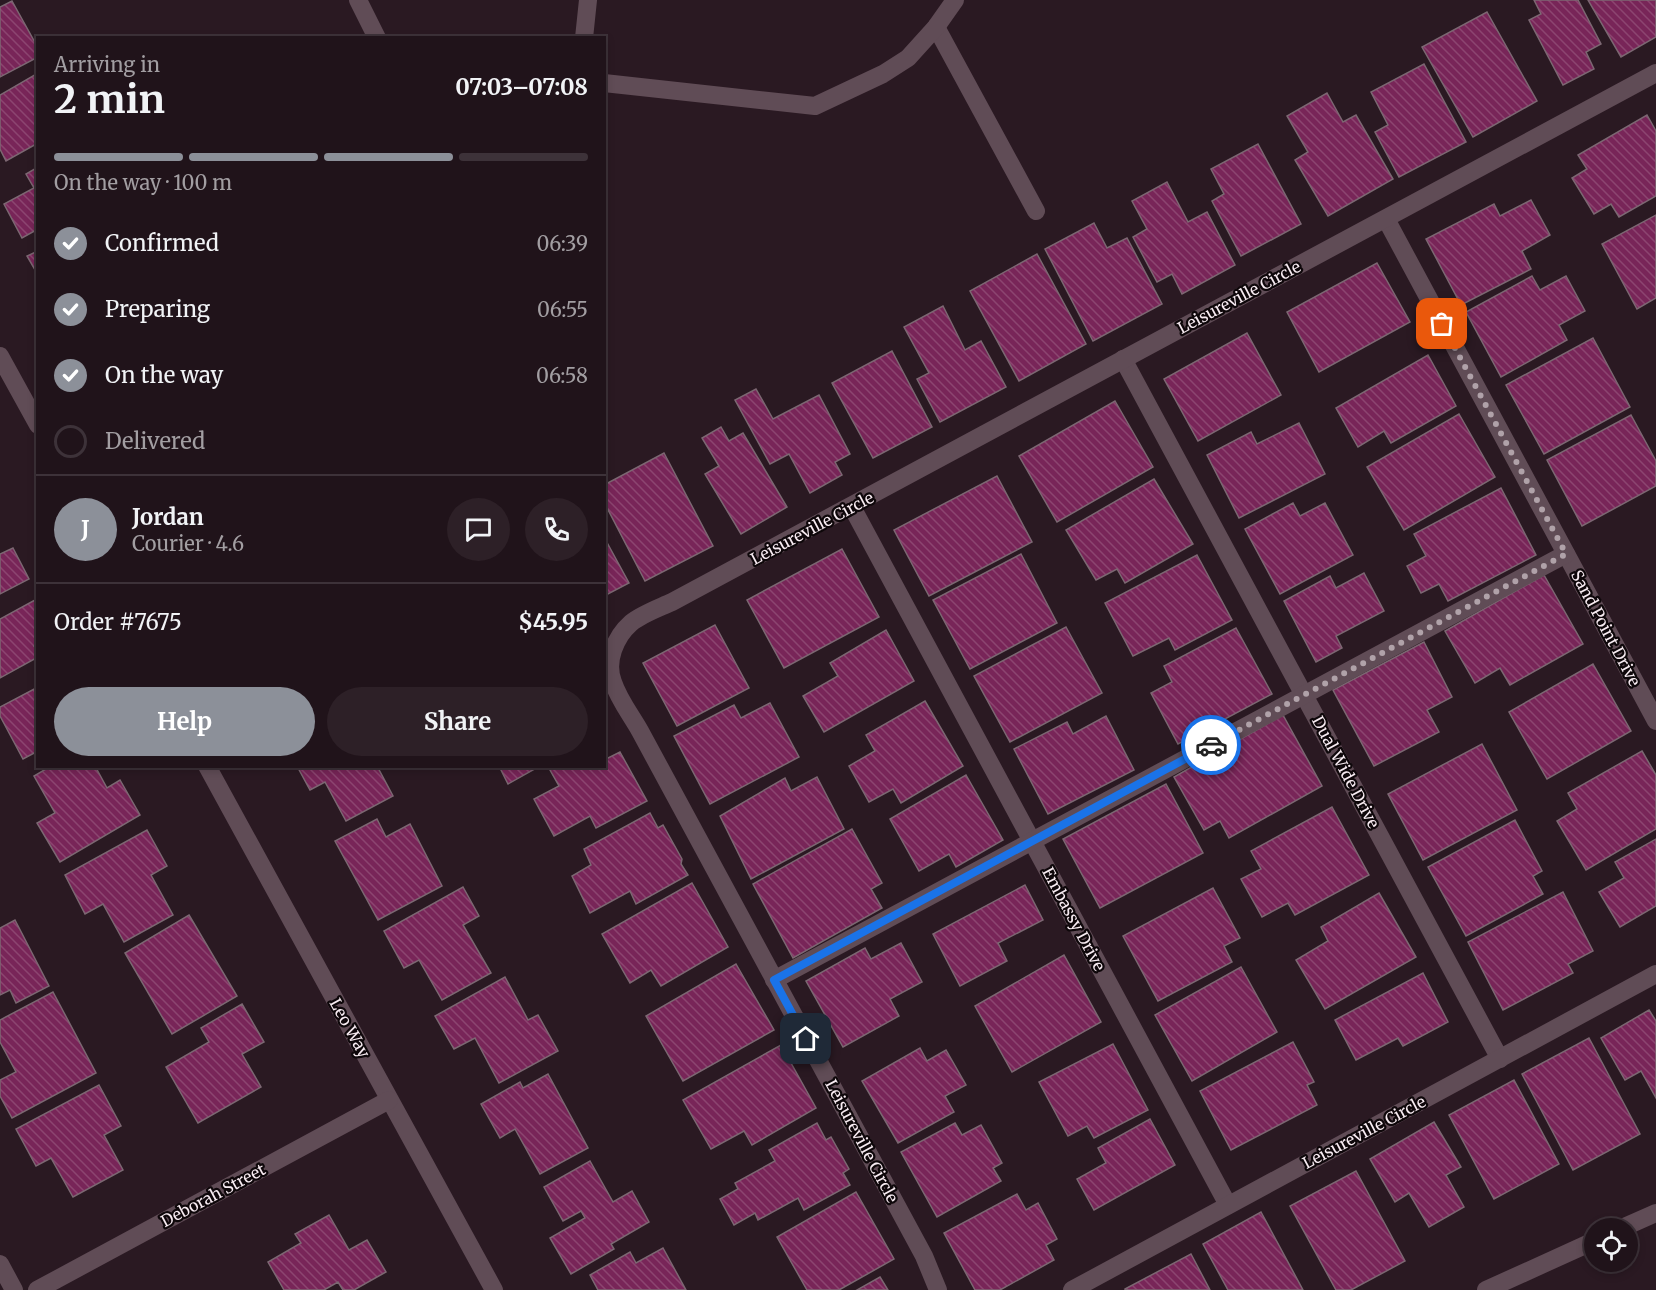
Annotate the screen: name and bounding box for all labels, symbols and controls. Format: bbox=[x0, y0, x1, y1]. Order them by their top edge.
text: Arriving in bbox=[54, 52, 160, 77]
text: 07:03–07:08 bbox=[455, 73, 588, 101]
text: 2 min bbox=[54, 75, 165, 124]
text: On the way · 100 m bbox=[54, 170, 232, 195]
icon: check bbox=[54, 227, 87, 260]
text: Confirmed bbox=[105, 229, 219, 257]
text: 06:39 bbox=[536, 231, 588, 256]
street label: Leisureville Circle bbox=[1174, 256, 1304, 338]
icon: check bbox=[54, 293, 87, 326]
text: Preparing bbox=[105, 295, 210, 323]
text: 06:55 bbox=[537, 297, 588, 322]
pin bbox=[1416, 298, 1467, 349]
icon: bag bbox=[1425, 307, 1458, 340]
icon: check bbox=[54, 359, 87, 392]
text: On the way bbox=[105, 361, 223, 389]
text: 06:58 bbox=[536, 363, 588, 388]
text: Delivered bbox=[105, 427, 205, 455]
street label: Leisureville Circle bbox=[747, 487, 877, 569]
button: chat bbox=[447, 498, 510, 561]
button: phone bbox=[525, 498, 588, 561]
text: Jordan bbox=[132, 503, 204, 531]
text: J bbox=[81, 515, 90, 543]
text: Courier · 4.6 bbox=[132, 531, 244, 556]
street label: Sand Point Drive bbox=[1567, 566, 1645, 690]
text: Order #7675 bbox=[54, 608, 182, 636]
text: $45.95 bbox=[518, 608, 588, 636]
button: Help bbox=[54, 687, 315, 756]
button: Share bbox=[327, 687, 588, 756]
street label: Dual Wide Drive bbox=[1308, 712, 1384, 832]
courier bbox=[1181, 715, 1241, 775]
icon: car bbox=[1195, 729, 1228, 762]
street label: Embassy Drive bbox=[1038, 864, 1110, 974]
street label: Leo Way bbox=[326, 995, 375, 1062]
pin bbox=[780, 1013, 831, 1064]
icon: home bbox=[789, 1022, 822, 1055]
street label: Leisureville Circle bbox=[821, 1076, 903, 1206]
street label: Leisureville Circle bbox=[1299, 1091, 1429, 1173]
street label: Deborah Street bbox=[157, 1159, 269, 1231]
map controls bbox=[1584, 1218, 1638, 1272]
button: locate bbox=[1584, 1218, 1638, 1272]

